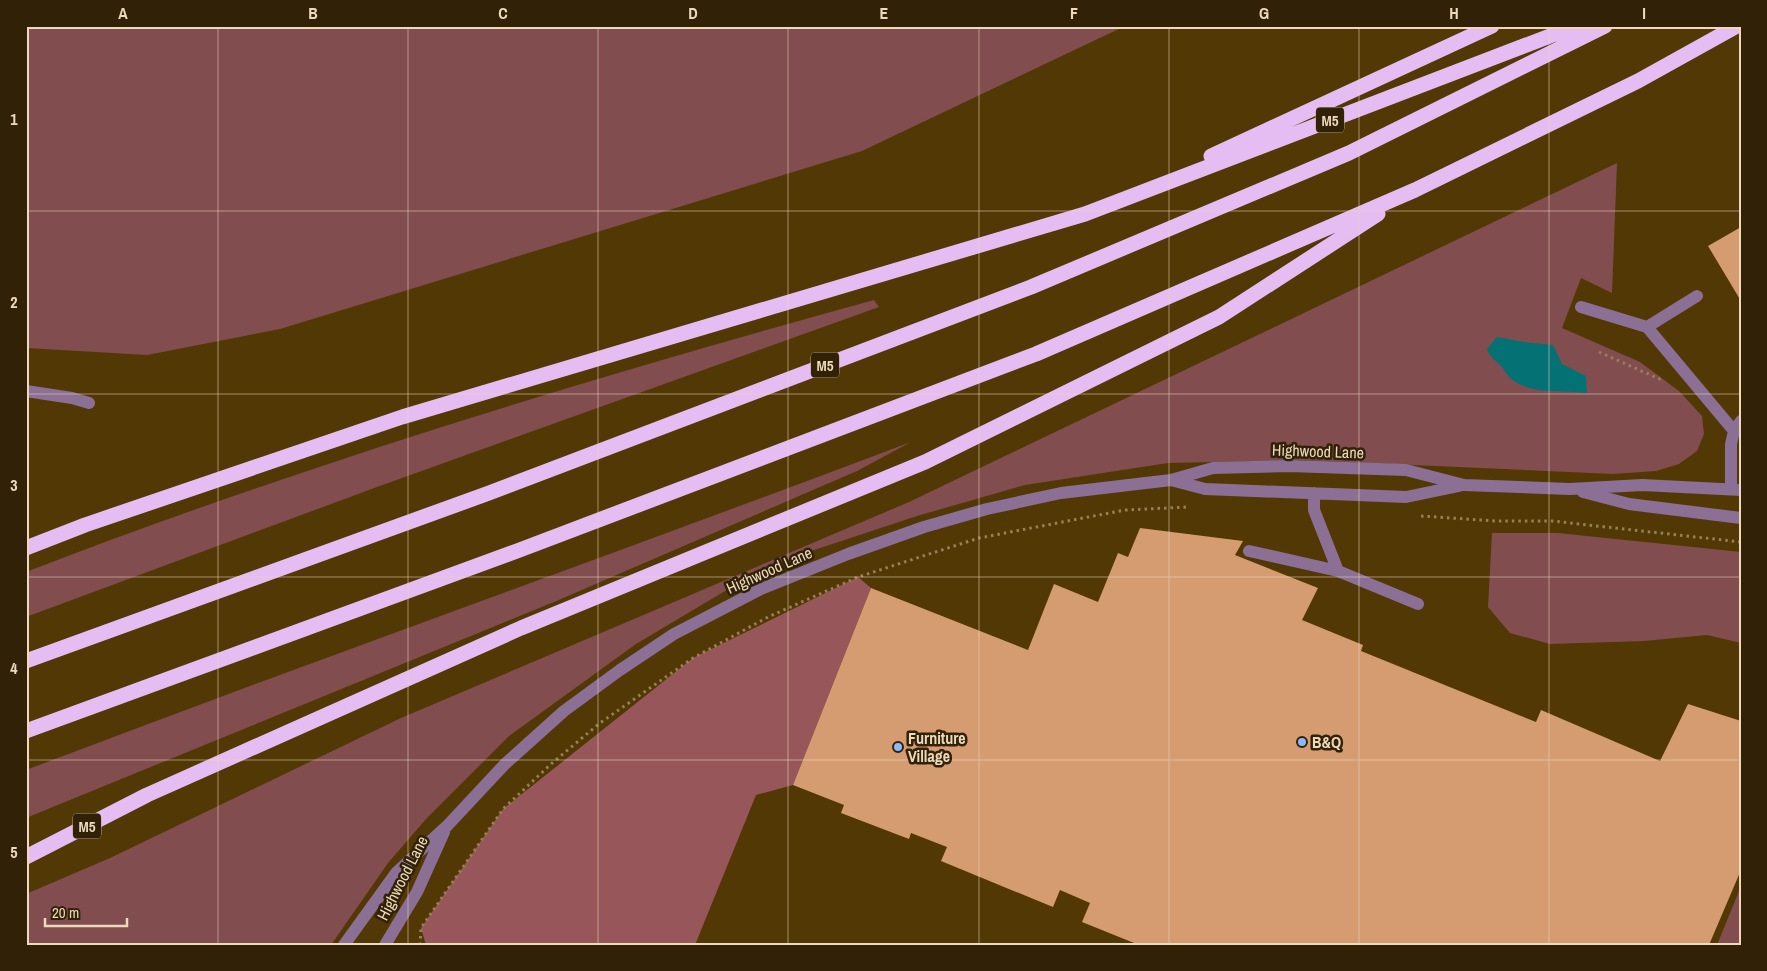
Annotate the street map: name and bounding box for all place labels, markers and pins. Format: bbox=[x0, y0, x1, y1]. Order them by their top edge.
place label: Furniture Village bbox=[908, 727, 966, 767]
place label: B&Q bbox=[1312, 731, 1341, 753]
marker: B&Q bbox=[1296, 736, 1308, 748]
marker: Furniture Village bbox=[892, 741, 904, 753]

